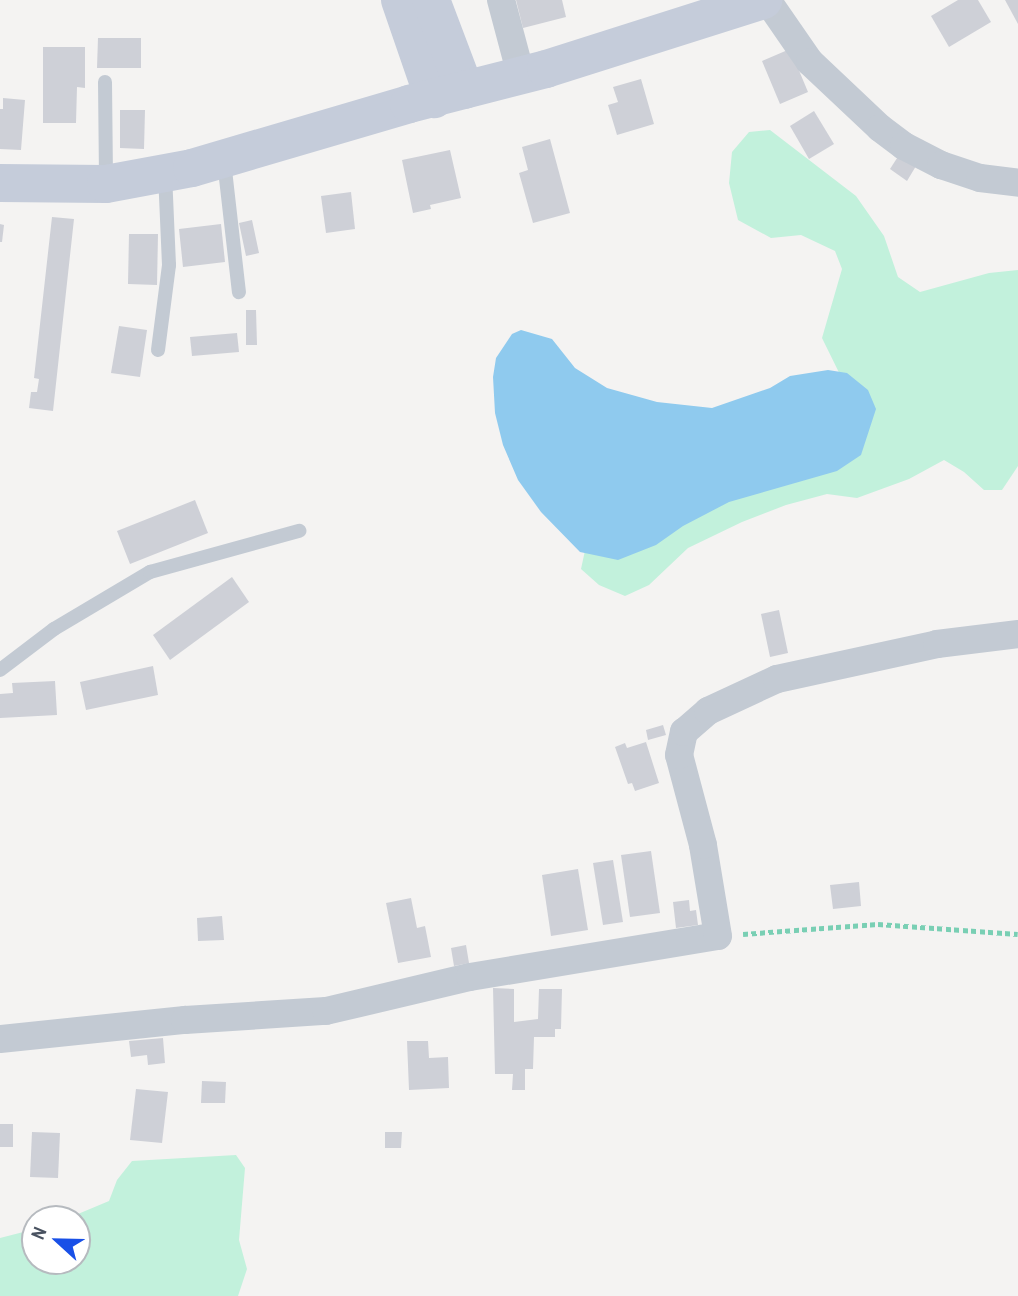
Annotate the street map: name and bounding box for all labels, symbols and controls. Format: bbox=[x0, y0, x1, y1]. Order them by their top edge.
north arrow bbox=[21, 1205, 91, 1275]
text: N bbox=[24, 1223, 53, 1243]

